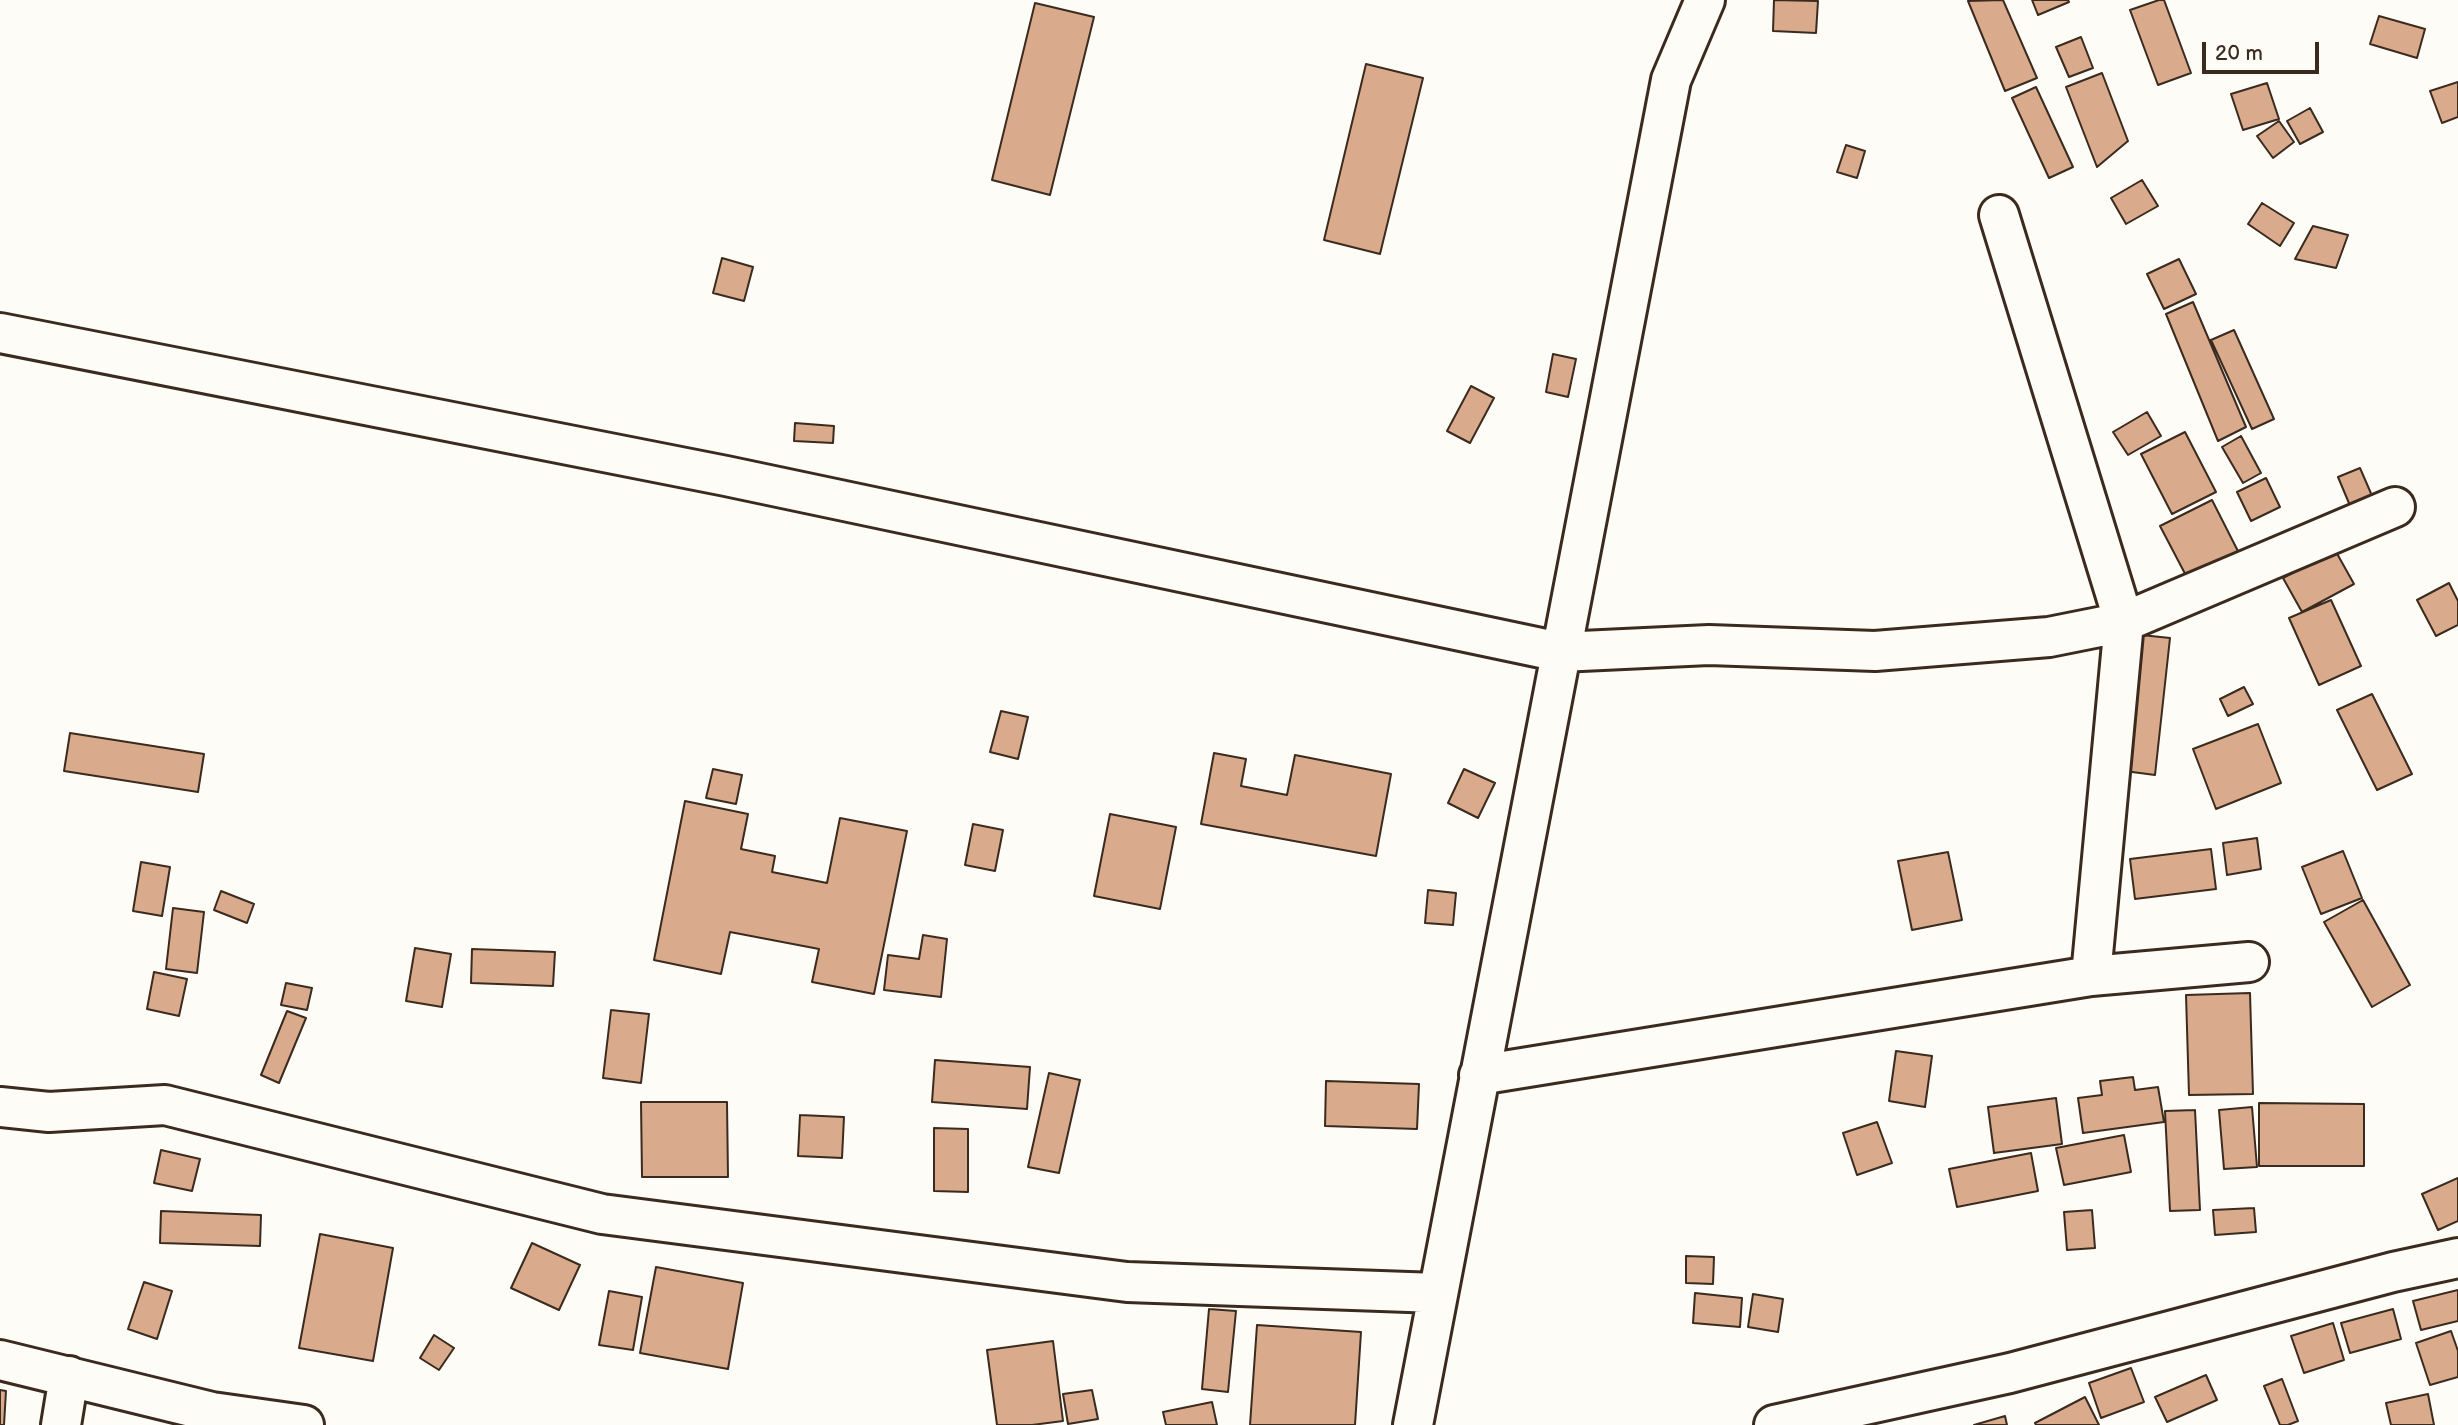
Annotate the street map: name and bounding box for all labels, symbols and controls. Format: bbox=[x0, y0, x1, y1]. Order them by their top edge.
scale bar bbox=[2206, 28, 2323, 72]
text: 20 m bbox=[2215, 41, 2263, 66]

